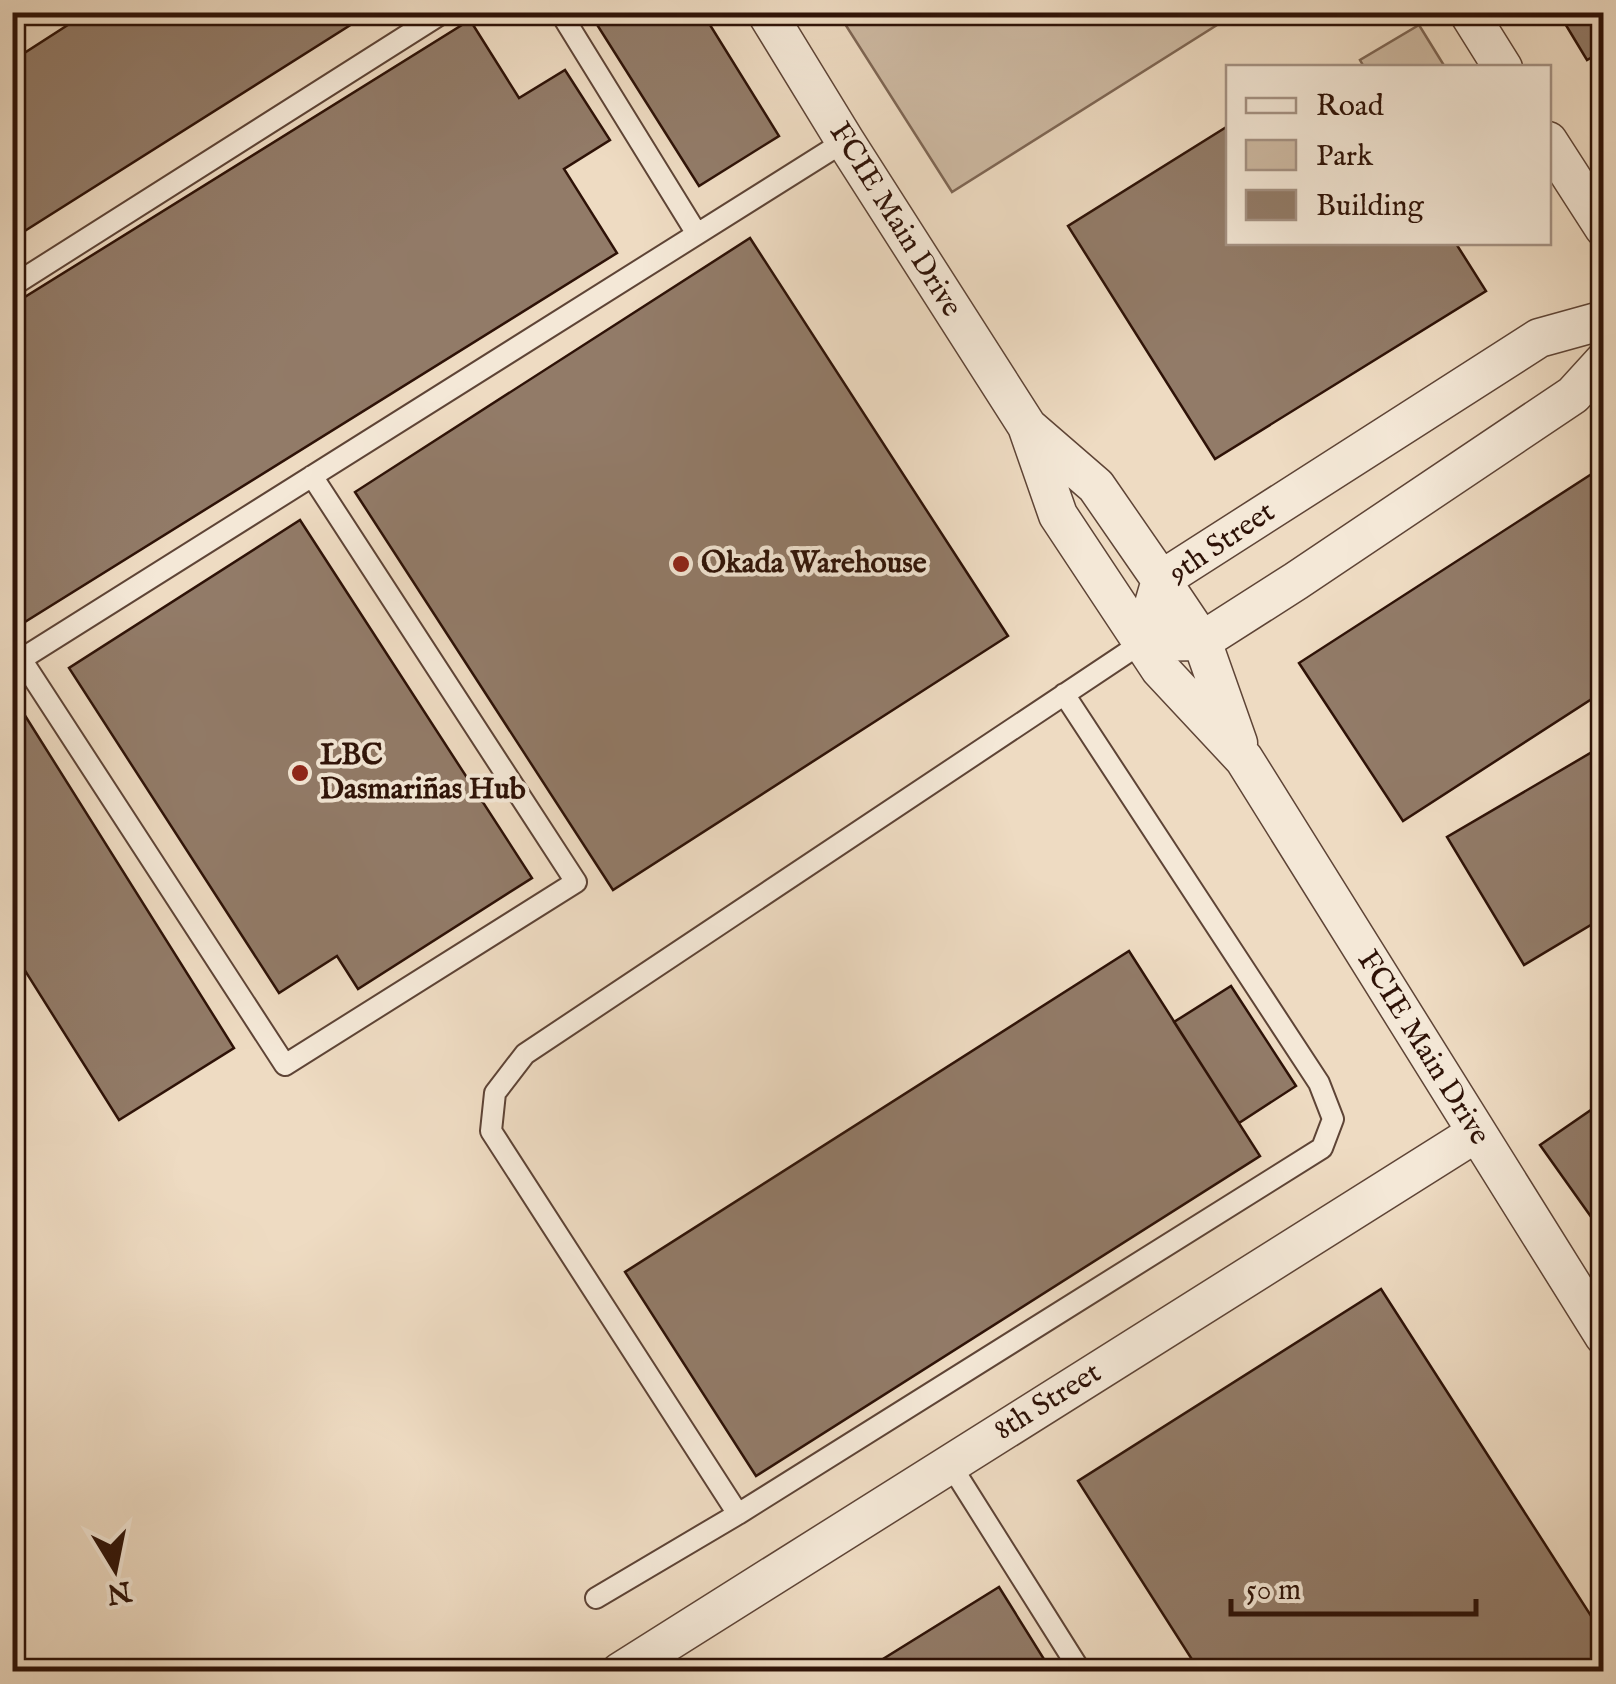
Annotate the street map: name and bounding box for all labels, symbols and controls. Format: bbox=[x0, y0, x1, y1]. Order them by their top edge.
legend bbox=[1226, 65, 1551, 245]
text: Road bbox=[1316, 88, 1385, 126]
street label: FCIE Main Drive bbox=[820, 116, 970, 324]
text: Park bbox=[1316, 138, 1374, 176]
text: Building bbox=[1316, 188, 1425, 226]
street label: 9th Street bbox=[1161, 494, 1283, 593]
place label: Okada Warehouse bbox=[701, 545, 927, 583]
marker: Okada Warehouse bbox=[670, 553, 692, 575]
place label: LBC Dasmariñas Hub bbox=[320, 737, 526, 809]
marker: LBC Dasmariñas Hub bbox=[289, 762, 311, 784]
street label: FCIE Main Drive bbox=[1348, 944, 1498, 1152]
street label: 8th Street bbox=[987, 1354, 1109, 1450]
north arrow bbox=[65, 1519, 165, 1619]
scale bar bbox=[1231, 1554, 1476, 1616]
text: N bbox=[104, 1572, 135, 1610]
text: 50 m bbox=[1246, 1572, 1301, 1610]

